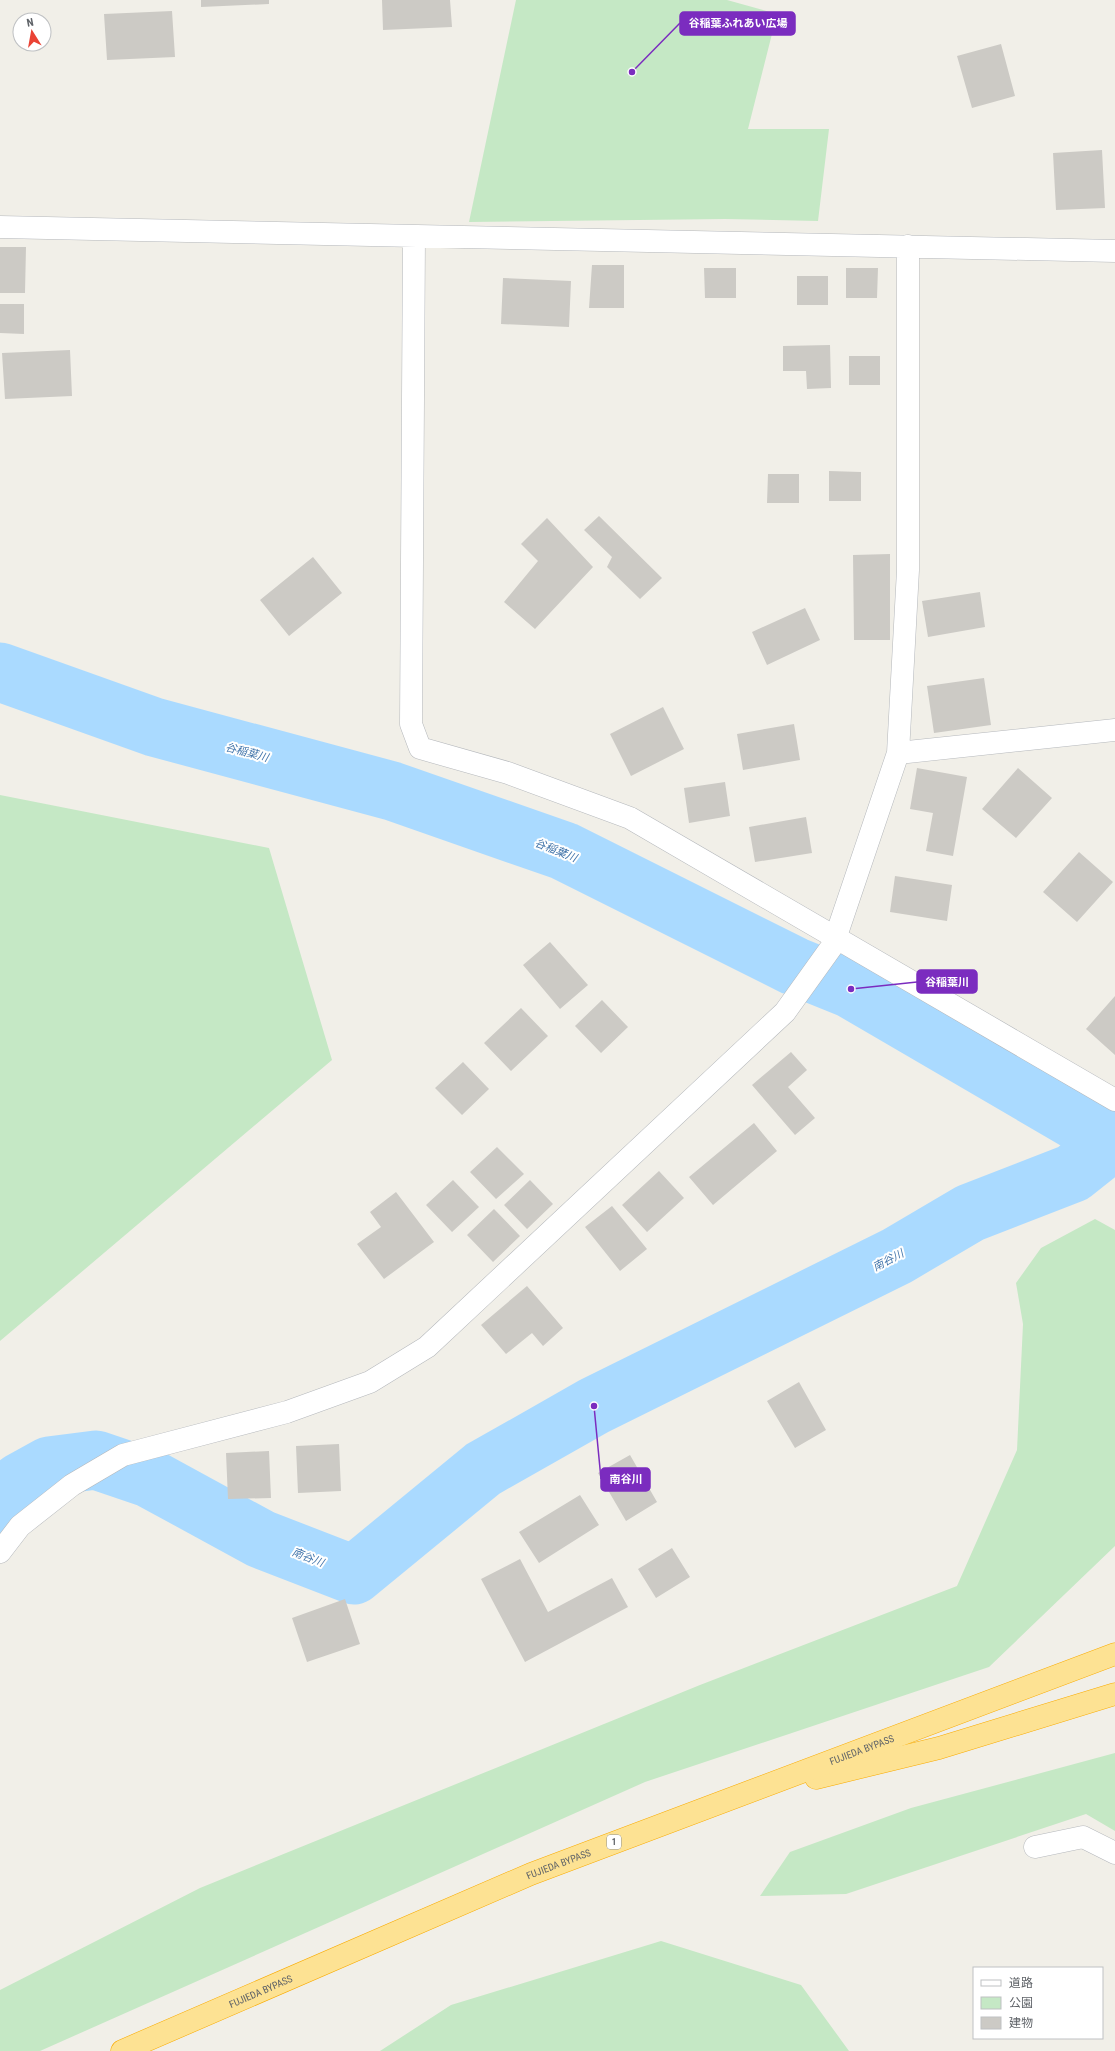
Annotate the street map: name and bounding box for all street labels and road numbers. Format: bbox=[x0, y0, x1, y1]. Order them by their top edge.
street label: FUJIEDA BYPASS bbox=[828, 1733, 896, 1767]
road number: 1 bbox=[607, 1835, 621, 1849]
street label: FUJIEDA BYPASS bbox=[525, 1847, 592, 1881]
street label: FUJIEDA BYPASS bbox=[227, 1973, 294, 2010]

